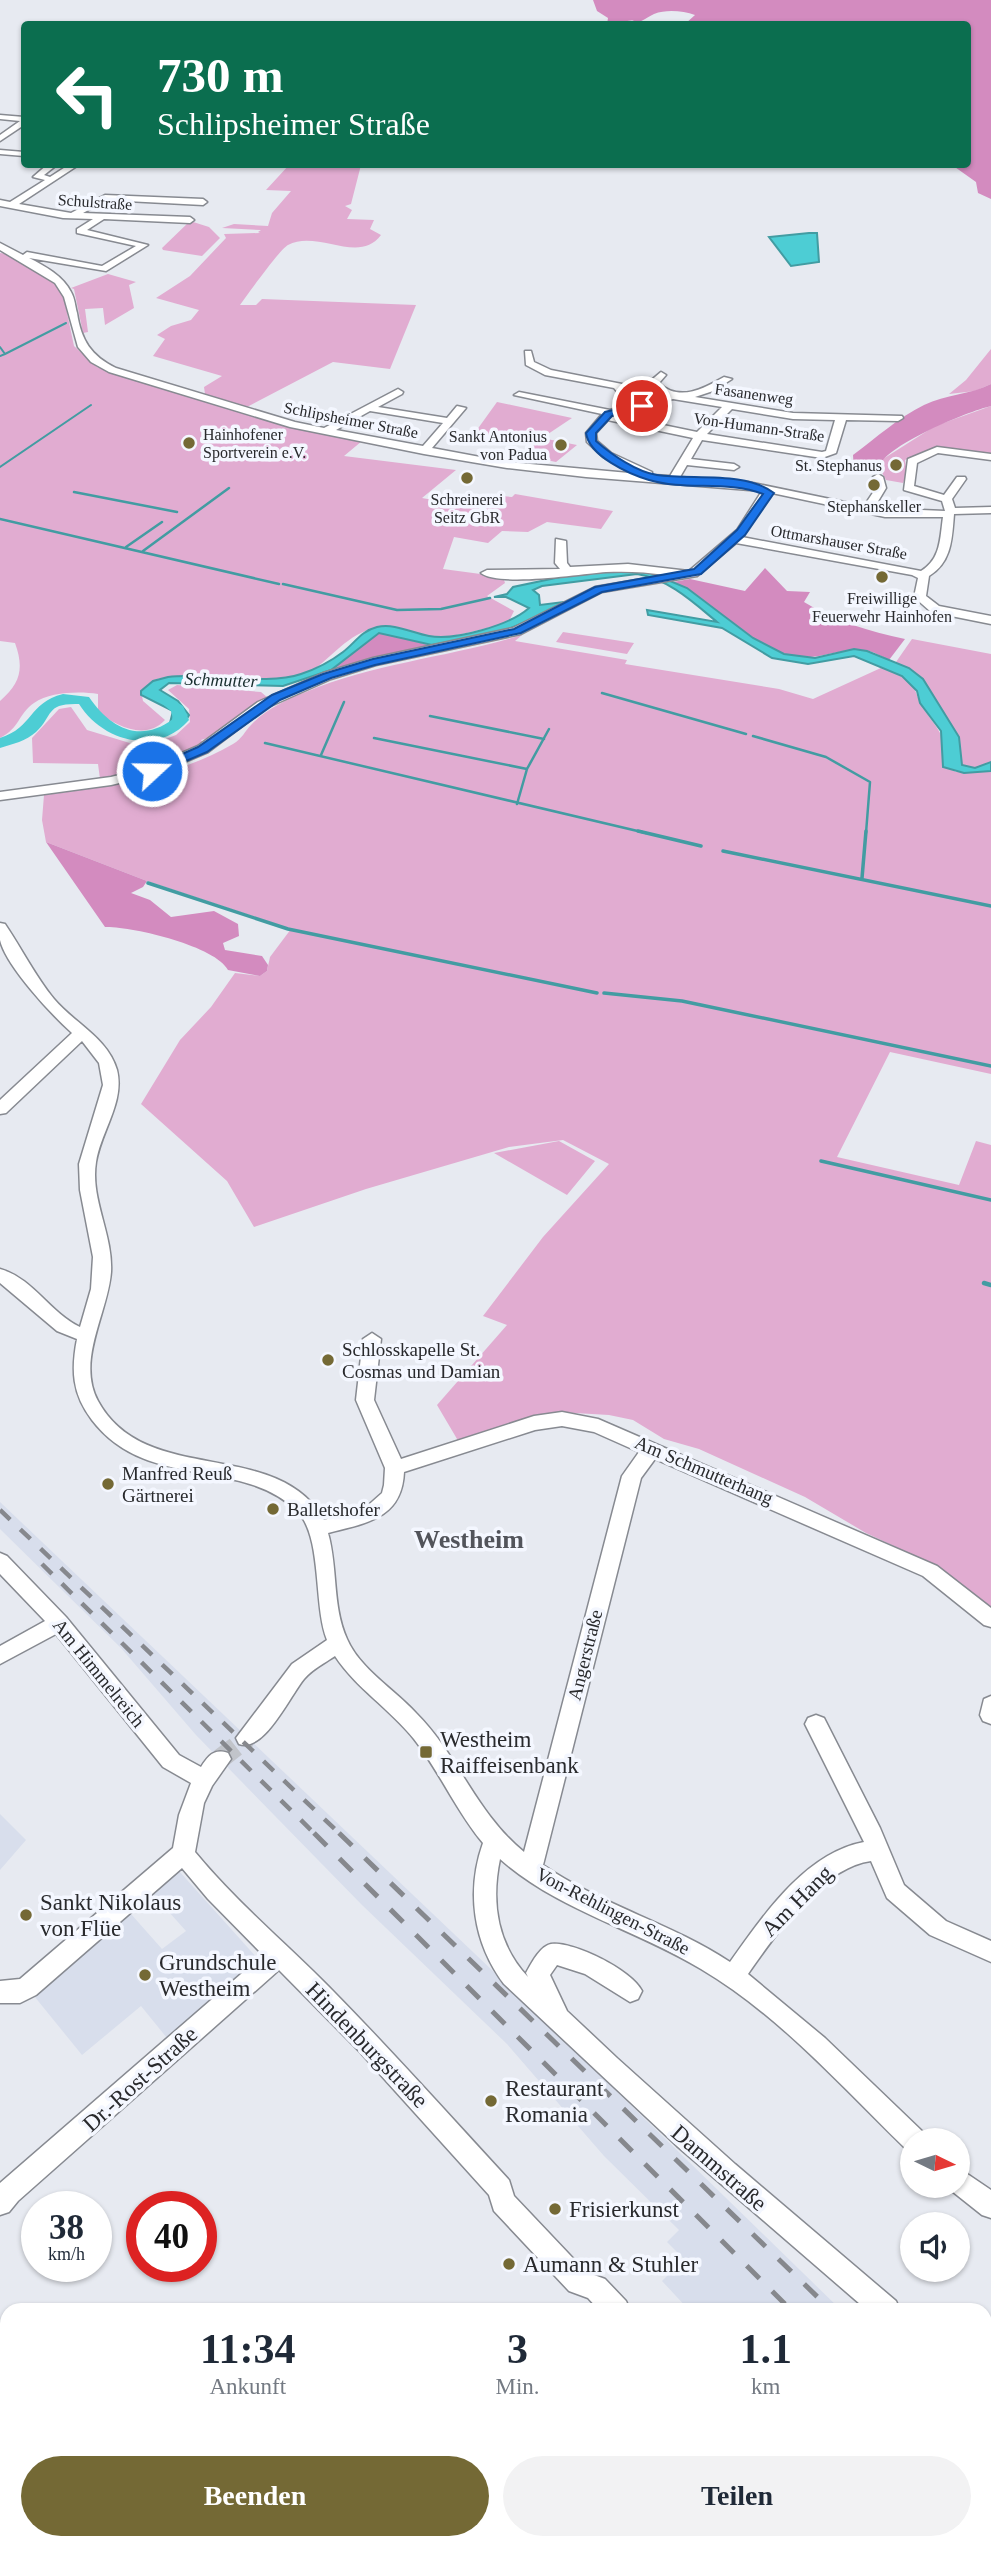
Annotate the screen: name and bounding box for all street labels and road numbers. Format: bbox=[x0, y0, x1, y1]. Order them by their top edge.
street label: Schulstraße bbox=[57, 191, 133, 213]
street label: Fasanenweg bbox=[714, 380, 794, 409]
street label: Schlipsheimer Straße bbox=[282, 399, 420, 442]
street label: Von-Humann-Straße bbox=[692, 409, 826, 445]
street label: Ottmarshauser Straße bbox=[769, 522, 909, 562]
street label: Am Schmutterhang bbox=[632, 1431, 777, 1509]
street label: Angerstraße bbox=[564, 1607, 606, 1703]
street label: Am Himmelreich bbox=[49, 1615, 149, 1732]
street label: Am Hang bbox=[756, 1860, 838, 1942]
street label: Von-Rehlingen-Straße bbox=[533, 1863, 693, 1959]
street label: Hindenburgstraße bbox=[301, 1977, 433, 2113]
street label: Dr.-Rost-Straße bbox=[78, 2021, 202, 2137]
street label: Dammstraße bbox=[666, 2120, 772, 2216]

